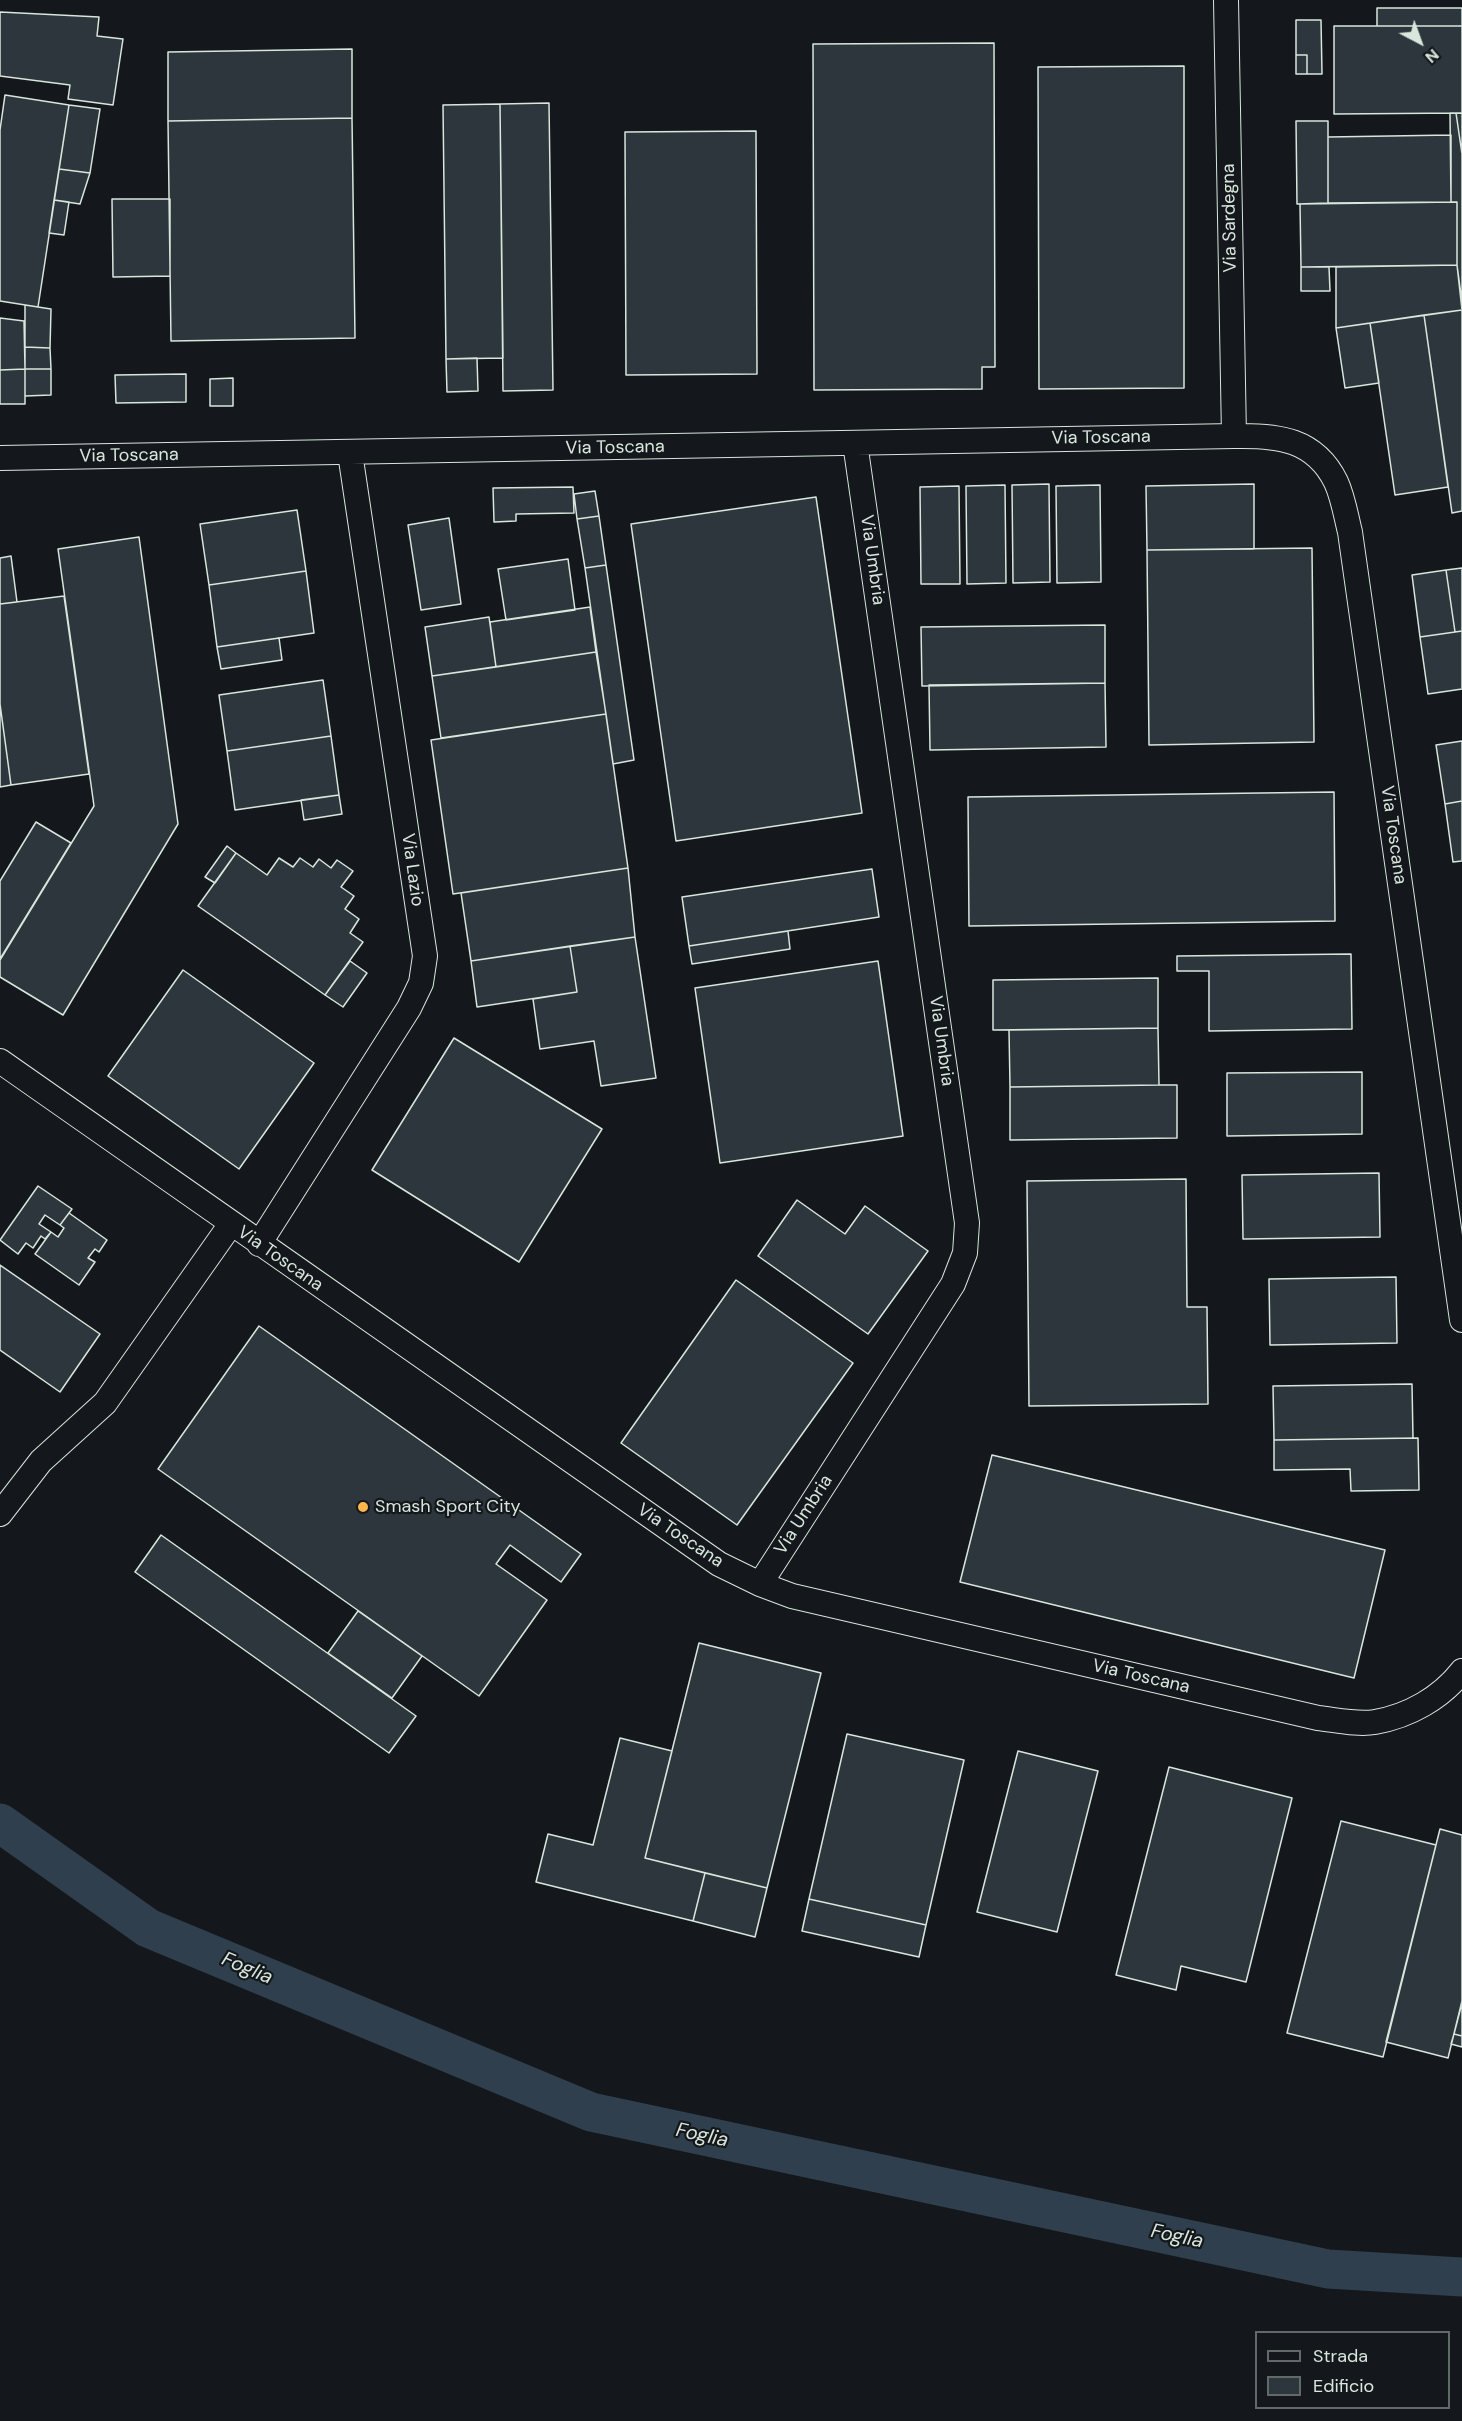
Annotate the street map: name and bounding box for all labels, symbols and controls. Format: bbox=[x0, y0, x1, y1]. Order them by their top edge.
north arrow bbox=[1390, 12, 1450, 72]
text: N bbox=[1421, 44, 1443, 68]
street label: Via Sardegna bbox=[1218, 163, 1242, 273]
street label: Via Toscana bbox=[1051, 426, 1151, 450]
street label: Via Toscana bbox=[565, 436, 665, 460]
street label: Via Toscana bbox=[79, 444, 179, 468]
street label: Via Umbria bbox=[855, 514, 889, 606]
street label: Via Toscana bbox=[1375, 784, 1411, 886]
street label: Via Lazio bbox=[396, 832, 428, 908]
street label: Via Umbria bbox=[924, 995, 958, 1087]
street label: Via Toscana bbox=[233, 1222, 327, 1296]
street label: Via Umbria bbox=[770, 1471, 838, 1559]
place label: Smash Sport City bbox=[375, 1496, 521, 1518]
street label: Via Toscana bbox=[633, 1499, 727, 1573]
marker: Smash Sport City bbox=[356, 1500, 370, 1514]
street label: Via Toscana bbox=[1090, 1655, 1192, 1699]
water label: Foglia bbox=[218, 1948, 276, 1990]
water label: Foglia bbox=[674, 2119, 730, 2153]
water label: Foglia bbox=[1149, 2220, 1205, 2254]
legend bbox=[1255, 2331, 1450, 2409]
text: Strada bbox=[1313, 2344, 1368, 2368]
text: Edificio bbox=[1313, 2374, 1374, 2398]

